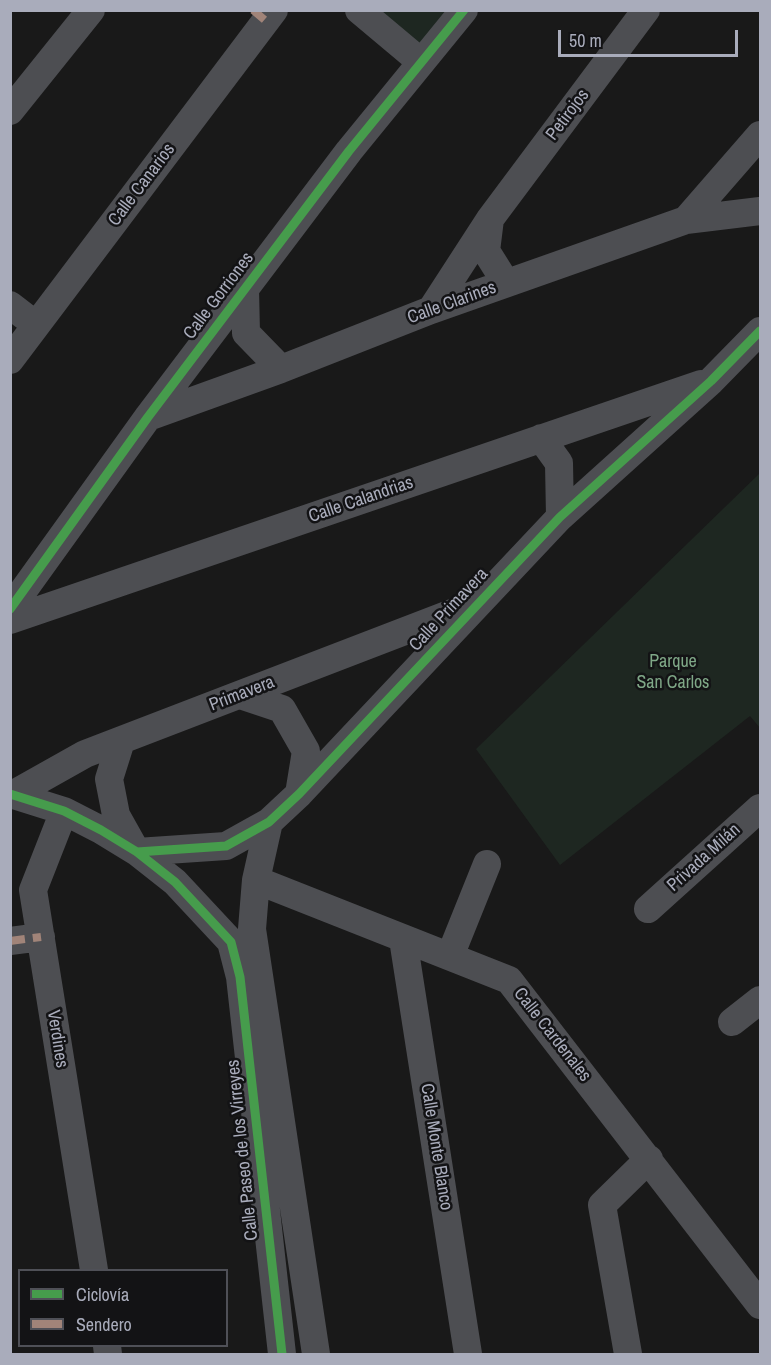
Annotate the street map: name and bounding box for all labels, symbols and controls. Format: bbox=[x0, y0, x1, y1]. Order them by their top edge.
scale bar bbox=[561, 18, 741, 56]
text: 50 m bbox=[569, 28, 602, 53]
street label: Petirojos bbox=[542, 85, 594, 145]
street label: Calle Canarios bbox=[104, 140, 180, 230]
street label: Calle Gorriones bbox=[179, 248, 259, 344]
street label: Calle Clarines bbox=[405, 277, 499, 329]
street label: Calle Calandrias bbox=[306, 472, 416, 528]
street label: Calle Primavera bbox=[405, 564, 493, 656]
park label: Parque San Carlos bbox=[636, 651, 710, 694]
street label: Primavera bbox=[206, 672, 278, 716]
street label: Privada Milán bbox=[663, 820, 745, 896]
street label: Calle Cardenales bbox=[509, 984, 595, 1086]
street label: Verdines bbox=[42, 1009, 72, 1069]
street label: Calle Paseo de los Virreyes bbox=[223, 1058, 263, 1242]
street label: Calle Monte Blanco bbox=[415, 1082, 457, 1212]
legend bbox=[18, 1269, 228, 1347]
text: Ciclovía bbox=[76, 1282, 129, 1307]
text: Sendero bbox=[76, 1312, 132, 1337]

